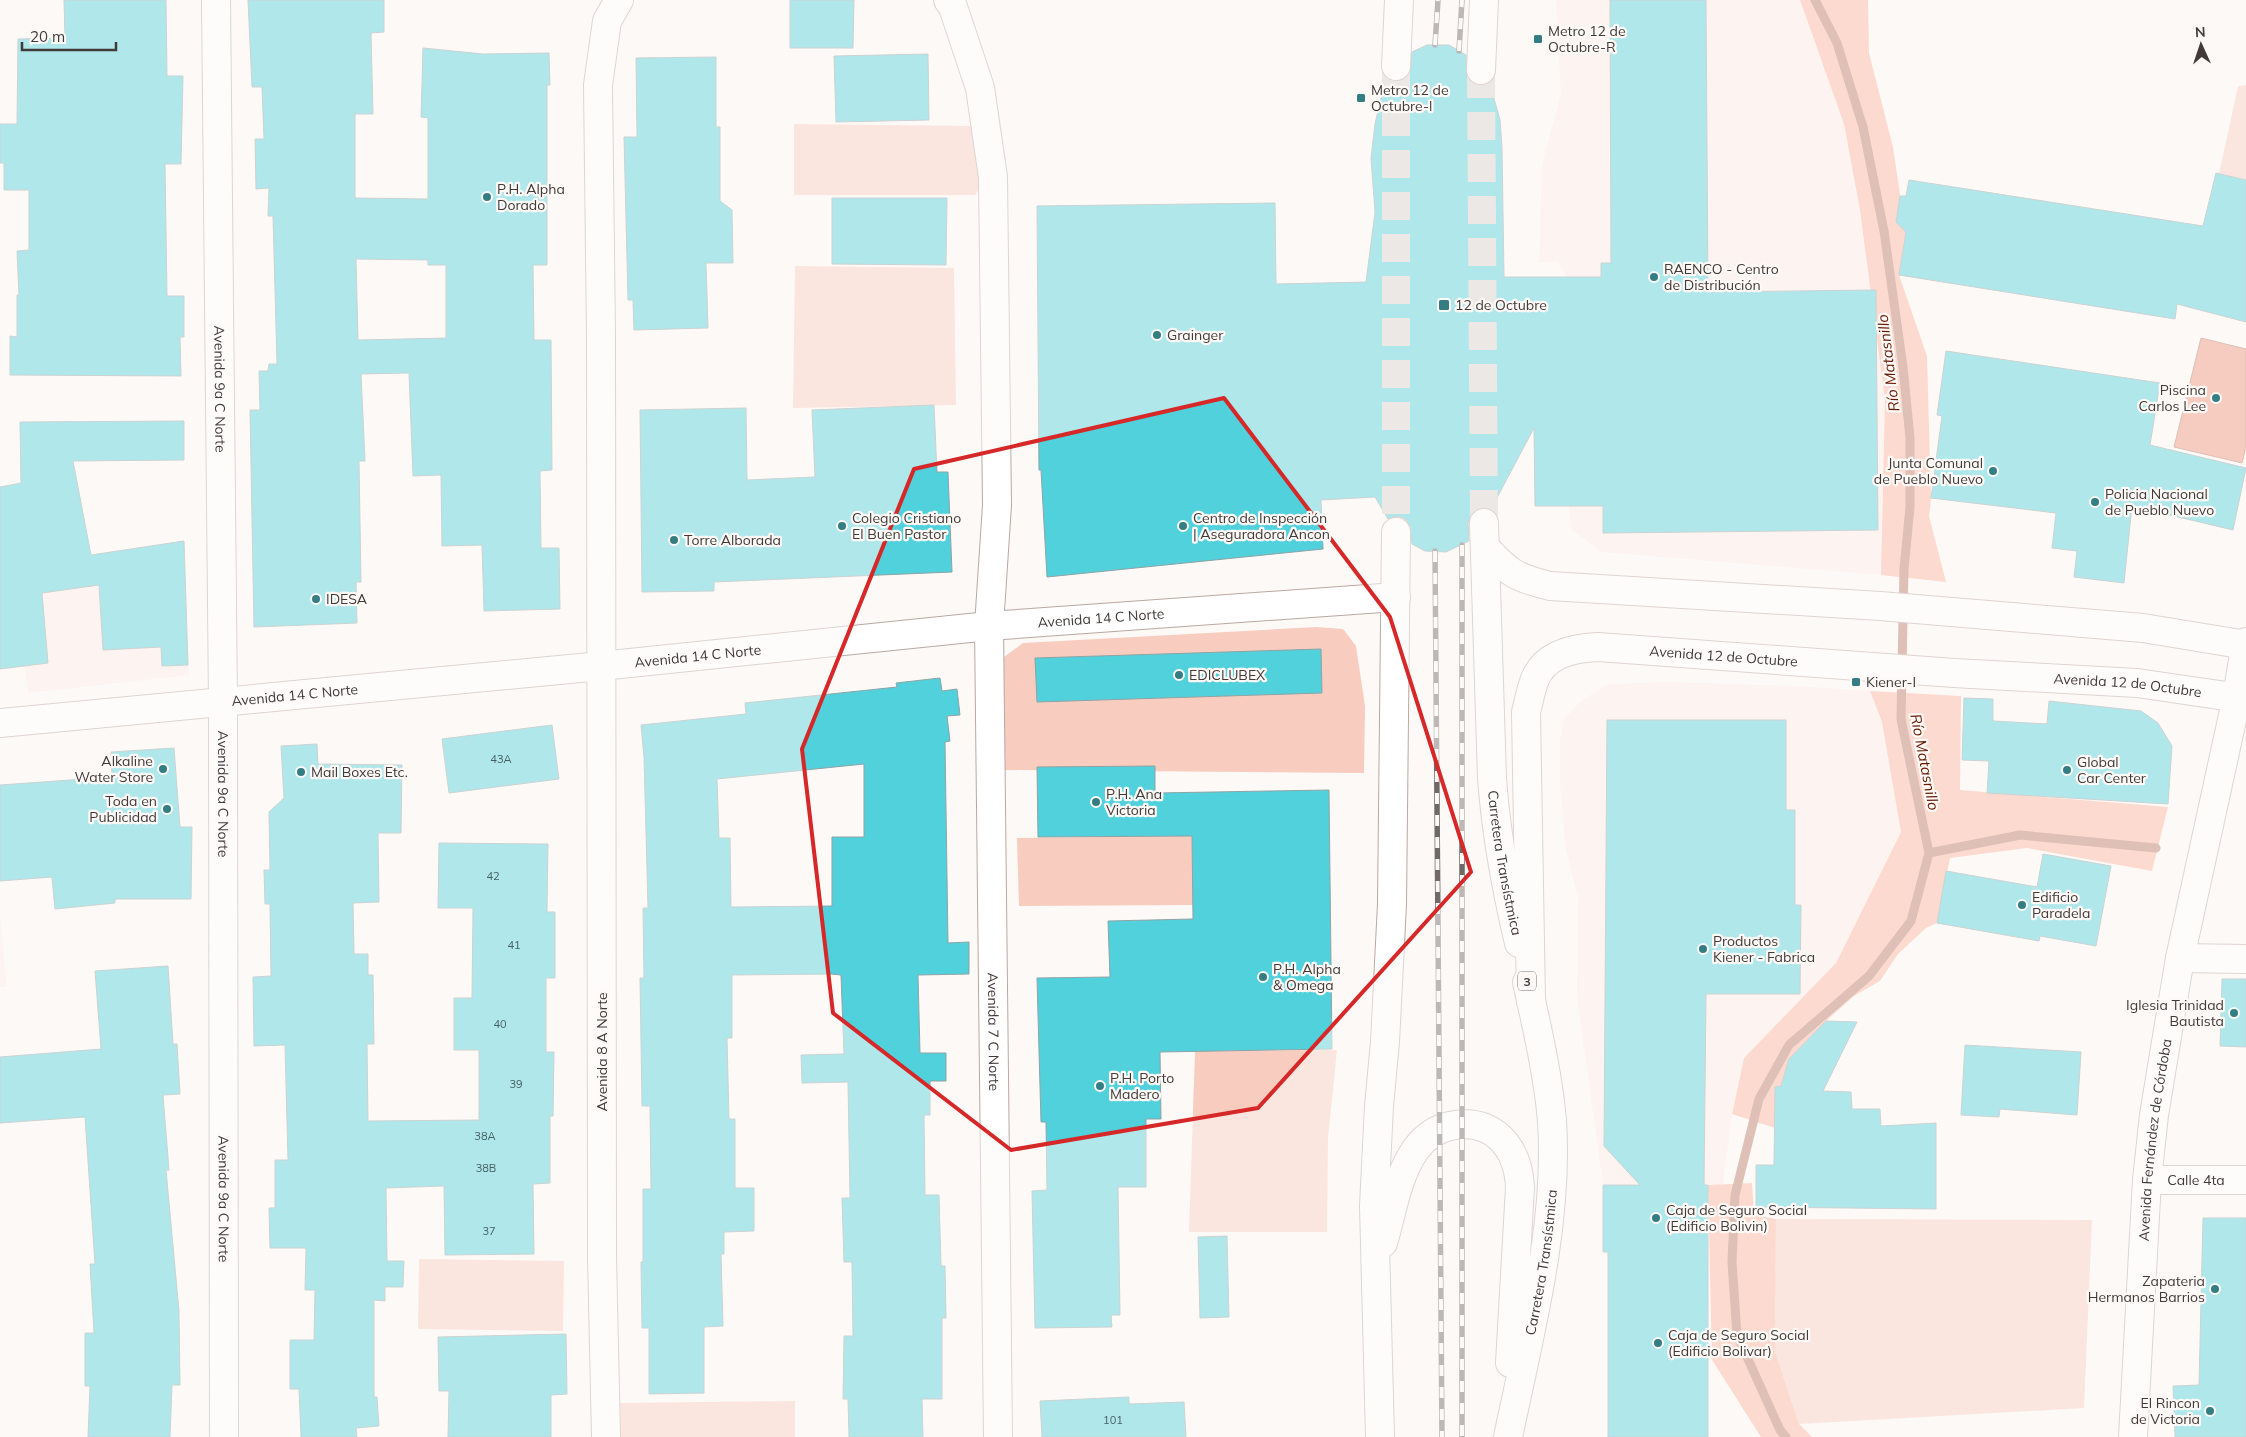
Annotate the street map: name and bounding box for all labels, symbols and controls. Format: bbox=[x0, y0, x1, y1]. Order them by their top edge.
scale bar bbox=[22, 20, 116, 52]
north arrow bbox=[2176, 20, 2226, 70]
place label: Metro 12 de Octubre-R bbox=[1548, 22, 1626, 56]
text: N bbox=[2195, 23, 2206, 41]
text: 20 m bbox=[30, 27, 65, 46]
marker: Metro 12 de Octubre-R bbox=[1532, 33, 1544, 45]
place label: Metro 12 de Octubre-l bbox=[1371, 81, 1449, 115]
marker: Metro 12 de Octubre-l bbox=[1355, 92, 1367, 104]
place label: P.H. Alpha Dorado bbox=[497, 180, 565, 214]
marker: P.H. Alpha Dorado bbox=[481, 191, 493, 203]
place label: RAENCO - Centro de Distribución bbox=[1664, 260, 1779, 294]
marker: RAENCO - Centro de Distribución bbox=[1648, 271, 1660, 283]
place label: 12 de Octubre bbox=[1455, 296, 1547, 314]
marker: 12 de Octubre bbox=[1437, 298, 1451, 312]
water label: Río Matasnillo bbox=[1873, 313, 1903, 413]
street label: Avenida 9a C Norte bbox=[210, 325, 230, 453]
place label: Grainger bbox=[1167, 326, 1224, 344]
marker: Grainger bbox=[1151, 329, 1163, 341]
place label: Piscina Carlos Lee bbox=[2138, 381, 2206, 415]
marker: Piscina Carlos Lee bbox=[2210, 392, 2222, 404]
place label: Junta Comunal de Pueblo Nuevo bbox=[1874, 454, 1983, 488]
marker: Junta Comunal de Pueblo Nuevo bbox=[1987, 465, 1999, 477]
place label: Policia Nacional de Pueblo Nuevo bbox=[2105, 485, 2214, 519]
marker: Policia Nacional de Pueblo Nuevo bbox=[2089, 496, 2101, 508]
place label: Colegio Cristiano El Buen Pastor bbox=[852, 509, 961, 543]
place label: Centro de Inspección | Aseguradora Ancon bbox=[1193, 509, 1330, 543]
marker: Colegio Cristiano El Buen Pastor bbox=[836, 520, 848, 532]
marker: Centro de Inspección | Aseguradora Ancon bbox=[1177, 520, 1189, 532]
place label: Torre Alborada bbox=[684, 531, 781, 549]
marker: Torre Alborada bbox=[668, 534, 680, 546]
place label: IDESA bbox=[326, 590, 368, 608]
marker: IDESA bbox=[310, 593, 322, 605]
street label: Avenida 14 C Norte bbox=[1037, 605, 1165, 632]
street label: Avenida 14 C Norte bbox=[634, 641, 762, 671]
street label: Avenida 12 de Octubre bbox=[1649, 642, 1798, 671]
place label: EDICLUBEX bbox=[1189, 666, 1265, 684]
marker: EDICLUBEX bbox=[1173, 669, 1185, 681]
street label: Avenida 12 de Octubre bbox=[2053, 669, 2203, 701]
place label: Kiener-I bbox=[1866, 673, 1916, 691]
marker: Kiener-I bbox=[1850, 676, 1862, 688]
street label: Avenida 14 C Norte bbox=[231, 680, 359, 710]
water label: Río Matasnillo bbox=[1906, 712, 1944, 812]
street label: Avenida 9a C Norte bbox=[214, 730, 232, 857]
place label: Alkaline Water Store bbox=[75, 752, 153, 786]
house number: 43A bbox=[490, 752, 512, 766]
place label: Global Car Center bbox=[2077, 753, 2147, 787]
marker: Alkaline Water Store bbox=[157, 763, 169, 775]
place label: Mail Boxes Etc. bbox=[311, 763, 408, 781]
marker: Global Car Center bbox=[2061, 764, 2073, 776]
marker: Mail Boxes Etc. bbox=[295, 766, 307, 778]
place label: P.H. Ana Victoria bbox=[1106, 785, 1162, 819]
street label: Carretera Transístmica bbox=[1484, 790, 1526, 937]
place label: Toda en Publicidad bbox=[89, 792, 157, 826]
marker: P.H. Ana Victoria bbox=[1090, 796, 1102, 808]
marker: Toda en Publicidad bbox=[161, 803, 173, 815]
house number: 42 bbox=[486, 869, 500, 883]
place label: Edificio Paradela bbox=[2032, 888, 2090, 922]
marker: Edificio Paradela bbox=[2016, 899, 2028, 911]
place label: Productos Kiener - Fabrica bbox=[1713, 932, 1815, 966]
house number: 41 bbox=[507, 938, 521, 952]
marker: Productos Kiener - Fabrica bbox=[1697, 943, 1709, 955]
place label: P.H. Alpha & Omega bbox=[1273, 960, 1341, 994]
marker: P.H. Alpha & Omega bbox=[1257, 971, 1269, 983]
road number: 3 bbox=[1518, 971, 1536, 990]
street label: Avenida 7 C Norte bbox=[984, 972, 1003, 1091]
street label: Avenida 8 A Norte bbox=[593, 992, 611, 1112]
place label: Iglesia Trinidad Bautista bbox=[2126, 996, 2224, 1030]
marker: Iglesia Trinidad Bautista bbox=[2228, 1007, 2240, 1019]
house number: 40 bbox=[493, 1017, 507, 1031]
street label: Avenida Fernández de Córdoba bbox=[2135, 1037, 2176, 1242]
place label: P.H. Porto Madero bbox=[1110, 1069, 1174, 1103]
house number: 39 bbox=[509, 1077, 523, 1091]
marker: P.H. Porto Madero bbox=[1094, 1080, 1106, 1092]
house number: 38A bbox=[474, 1129, 496, 1143]
street label: Avenida 9a C Norte bbox=[215, 1135, 233, 1262]
house number: 38B bbox=[476, 1161, 496, 1175]
street label: Calle 4ta bbox=[2167, 1171, 2225, 1189]
street label: Carretera Transístmica bbox=[1521, 1189, 1561, 1337]
place label: Caja de Seguro Social (Edificio Bolivin) bbox=[1666, 1201, 1807, 1235]
marker: Caja de Seguro Social (Edificio Bolivin) bbox=[1650, 1212, 1662, 1224]
house number: 37 bbox=[482, 1224, 496, 1238]
place label: Zapateria Hermanos Barrios bbox=[2088, 1272, 2205, 1306]
marker: Zapateria Hermanos Barrios bbox=[2209, 1283, 2221, 1295]
place label: Caja de Seguro Social (Edificio Bolivar) bbox=[1668, 1326, 1809, 1360]
marker: Caja de Seguro Social (Edificio Bolivar) bbox=[1652, 1337, 1664, 1349]
place label: El Rincon de Victoria bbox=[2131, 1394, 2200, 1428]
marker: El Rincon de Victoria bbox=[2204, 1405, 2216, 1417]
house number: 101 bbox=[1103, 1413, 1123, 1427]

